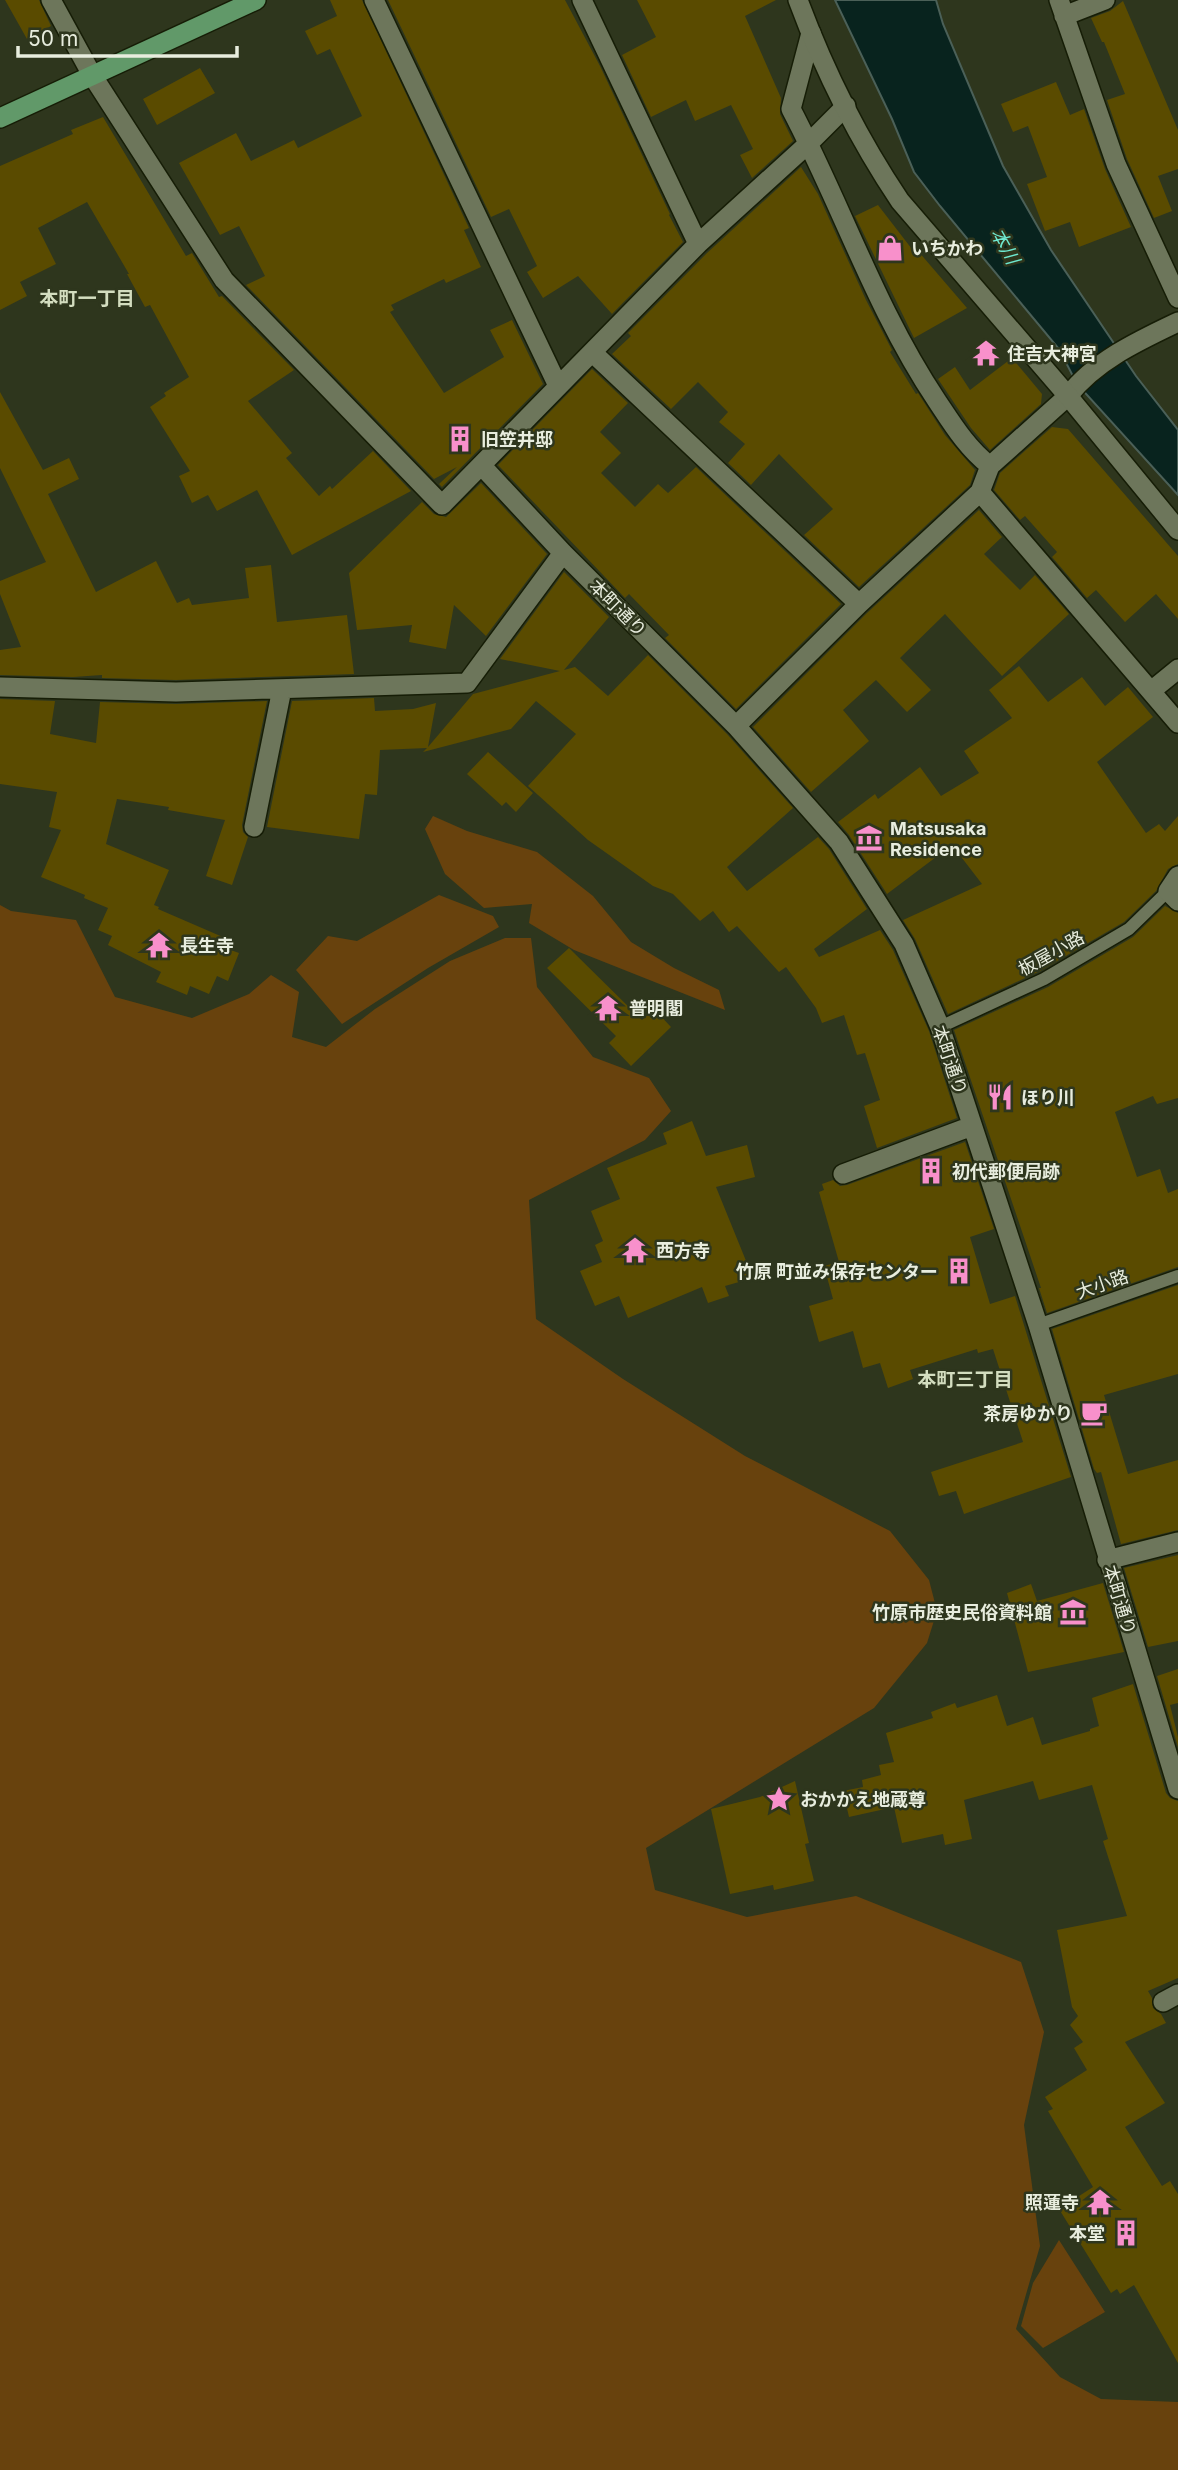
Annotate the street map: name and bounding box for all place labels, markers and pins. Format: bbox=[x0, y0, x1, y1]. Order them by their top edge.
shop icon: いちかわ bbox=[875, 233, 905, 263]
place label: いちかわ bbox=[911, 238, 983, 259]
temple icon: 住吉大神宮 bbox=[971, 338, 1001, 368]
place label: 住吉大神宮 bbox=[1007, 343, 1097, 364]
building icon: 旧笠井邸 bbox=[445, 424, 475, 454]
place label: 旧笠井邸 bbox=[481, 429, 553, 450]
place label: Matsusaka Residence bbox=[890, 818, 986, 860]
museum icon: Matsusaka Residence bbox=[854, 823, 884, 853]
temple icon: 長生寺 bbox=[144, 930, 174, 960]
place label: 長生寺 bbox=[180, 935, 234, 956]
temple icon: 普明閣 bbox=[593, 993, 623, 1023]
place label: 普明閣 bbox=[629, 998, 683, 1019]
restaurant icon: ほり川 bbox=[985, 1082, 1015, 1112]
place label: ほり川 bbox=[1021, 1087, 1075, 1108]
building icon: 初代郵便局跡 bbox=[916, 1156, 946, 1186]
place label: 初代郵便局跡 bbox=[952, 1161, 1060, 1182]
temple icon: 西方寺 bbox=[620, 1235, 650, 1265]
place label: 西方寺 bbox=[656, 1240, 710, 1261]
building icon: 竹原 町並み保存センター bbox=[944, 1256, 974, 1286]
place label: 竹原 町並み保存センター bbox=[736, 1261, 938, 1282]
cafe icon: 茶房ゆかり bbox=[1079, 1398, 1109, 1428]
place label: 茶房ゆかり bbox=[983, 1403, 1073, 1424]
museum icon: 竹原市歴史民俗資料館 bbox=[1058, 1597, 1088, 1627]
place label: 竹原市歴史民俗資料館 bbox=[872, 1602, 1052, 1623]
place icon: おかかえ地蔵尊 bbox=[764, 1784, 794, 1814]
place label: おかかえ地蔵尊 bbox=[800, 1789, 926, 1810]
temple icon: 照蓮寺 bbox=[1085, 2187, 1115, 2217]
place label: 照蓮寺 bbox=[1025, 2192, 1079, 2213]
building icon: 本堂 bbox=[1111, 2218, 1141, 2248]
place label: 本堂 bbox=[1069, 2223, 1105, 2244]

